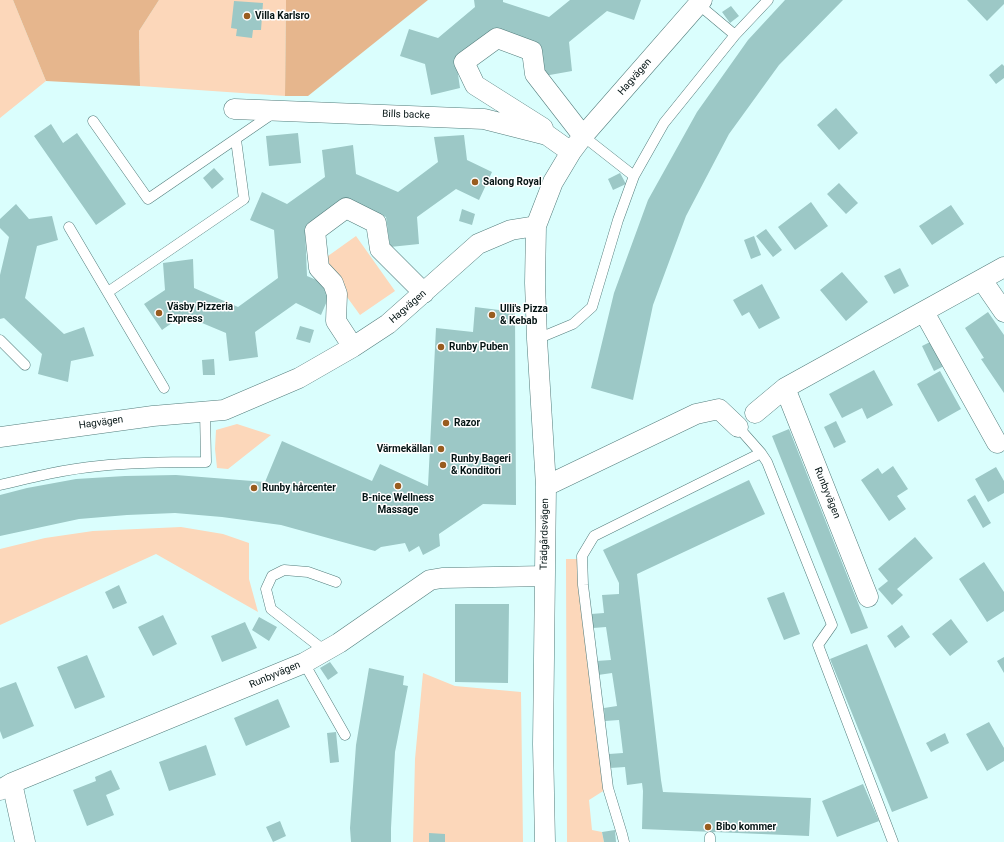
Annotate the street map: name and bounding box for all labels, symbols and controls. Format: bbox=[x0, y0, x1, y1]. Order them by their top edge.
place label: Villa Karlsro bbox=[255, 10, 310, 22]
marker: Villa Karlsro bbox=[242, 11, 252, 21]
street label: Hagvägen bbox=[616, 56, 654, 98]
street label: Bills backe bbox=[382, 108, 430, 122]
place label: Salong Royal bbox=[483, 176, 542, 188]
marker: Salong Royal bbox=[470, 177, 480, 187]
street label: Hagvägen bbox=[387, 288, 429, 326]
place label: Väsby Pizzeria Express bbox=[167, 301, 233, 324]
place label: Ulli's Pizza & Kebab bbox=[500, 303, 548, 326]
marker: Väsby Pizzeria Express bbox=[154, 308, 164, 318]
marker: Ulli's Pizza & Kebab bbox=[487, 310, 497, 320]
place label: Runby Puben bbox=[449, 341, 508, 353]
marker: Runby Puben bbox=[436, 342, 446, 352]
street label: Hagvägen bbox=[78, 414, 124, 432]
place label: Razor bbox=[454, 417, 480, 429]
marker: Razor bbox=[441, 418, 451, 428]
place label: Värmekällan bbox=[377, 443, 433, 455]
marker: Värmekällan bbox=[436, 444, 446, 454]
place label: Runby Bageri & Konditori bbox=[451, 453, 511, 476]
marker: Runby Bageri & Konditori bbox=[438, 460, 448, 470]
street label: Runbyvägen bbox=[811, 466, 843, 520]
marker: B-nice Wellness Massage bbox=[393, 481, 403, 491]
place label: Runby hårcenter bbox=[262, 482, 336, 494]
marker: Runby hårcenter bbox=[249, 483, 259, 493]
place label: B-nice Wellness Massage bbox=[362, 492, 434, 516]
street label: Trädgårdsvägen bbox=[538, 498, 552, 570]
street label: Runbyvägen bbox=[248, 659, 302, 691]
place label: Bibo kommer bbox=[716, 821, 776, 833]
marker: Bibo kommer bbox=[703, 822, 713, 832]

